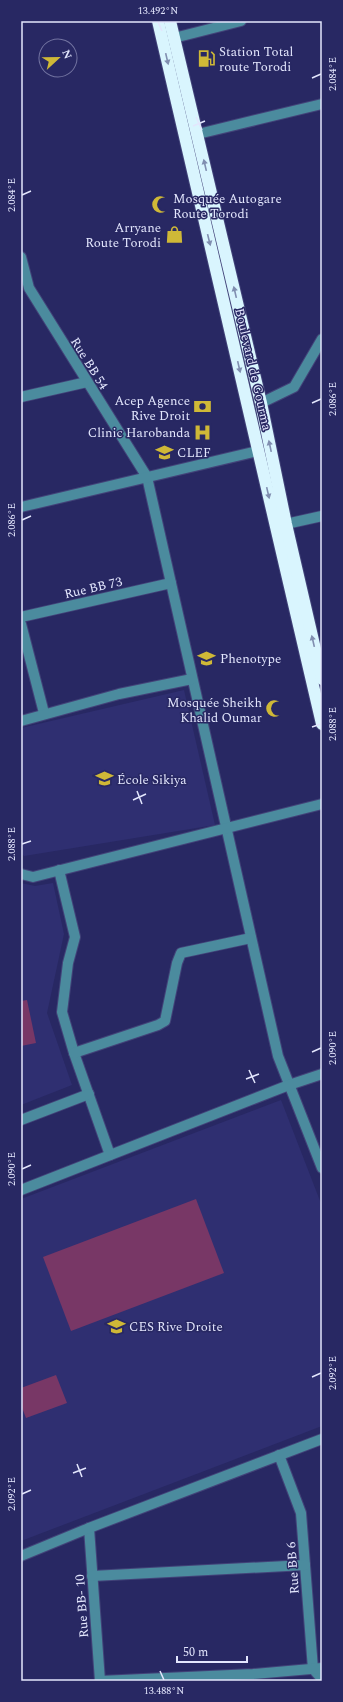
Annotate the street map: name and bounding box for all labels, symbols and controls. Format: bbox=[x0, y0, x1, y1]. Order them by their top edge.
text: 13.492°N bbox=[138, 3, 178, 19]
north arrow bbox=[38, 38, 78, 78]
place label: Station Total route Torodi bbox=[219, 42, 294, 77]
text: N bbox=[57, 47, 76, 62]
fuel station icon: Station Total route Torodi bbox=[196, 48, 216, 68]
one-way arrow bbox=[165, 53, 171, 65]
text: 2.084°E bbox=[325, 57, 341, 91]
one-way arrow bbox=[201, 159, 207, 171]
text: 2.084°E bbox=[4, 178, 20, 212]
place label: Mosquée Autogare Route Torodi bbox=[173, 189, 282, 224]
mosque icon: Mosquée Autogare Route Torodi bbox=[150, 195, 170, 215]
place label: Arryane Route Torodi bbox=[85, 218, 161, 253]
shop icon: Arryane Route Torodi bbox=[164, 224, 184, 244]
one-way arrow bbox=[207, 234, 213, 246]
one-way arrow bbox=[231, 285, 237, 298]
street label: Boulevard de Gourma bbox=[229, 306, 277, 433]
street label: Rue BB 54 bbox=[65, 333, 113, 394]
one-way arrow bbox=[236, 361, 242, 373]
text: 2.086°E bbox=[325, 382, 341, 416]
place label: Acep Agence Rive Droit bbox=[115, 391, 190, 426]
bank icon: Acep Agence Rive Droit bbox=[193, 397, 213, 417]
hospital icon: Clinic Harobanda bbox=[193, 422, 213, 442]
place label: Clinic Harobanda bbox=[88, 423, 191, 443]
one-way arrow bbox=[266, 440, 272, 452]
school or university icon: CLEF bbox=[154, 442, 174, 462]
place label: CLEF bbox=[177, 443, 211, 463]
one-way arrow bbox=[266, 487, 272, 500]
text: 2.086°E bbox=[4, 503, 20, 537]
street label: Rue BB 73 bbox=[62, 572, 125, 604]
one-way arrow bbox=[310, 635, 316, 647]
school or university icon: Phenotype bbox=[197, 648, 217, 668]
place label: Phenotype bbox=[220, 649, 281, 669]
place label: Mosquée Sheikh Khalid Oumar bbox=[167, 693, 262, 728]
mosque icon: Mosquée Sheikh Khalid Oumar bbox=[265, 699, 285, 719]
text: 2.088°E bbox=[325, 707, 341, 741]
school or university icon: École Sikiya bbox=[94, 769, 114, 789]
place label: École Sikiya bbox=[117, 770, 187, 790]
text: 2.088°E bbox=[4, 827, 20, 861]
text: 2.090°E bbox=[325, 1031, 341, 1065]
text: 2.090°E bbox=[4, 1152, 20, 1186]
school or university icon: CES Rive Droite bbox=[106, 1316, 126, 1336]
place label: CES Rive Droite bbox=[129, 1317, 223, 1337]
text: 2.092°E bbox=[325, 1356, 341, 1390]
text: 2.092°E bbox=[4, 1477, 20, 1511]
street label: Rue BB 6 bbox=[281, 1541, 305, 1595]
street label: Rue BB- 10 bbox=[70, 1573, 94, 1638]
scale bar bbox=[177, 1638, 247, 1664]
text: 50 m bbox=[183, 1643, 208, 1662]
text: 13.488°N bbox=[144, 1683, 184, 1699]

